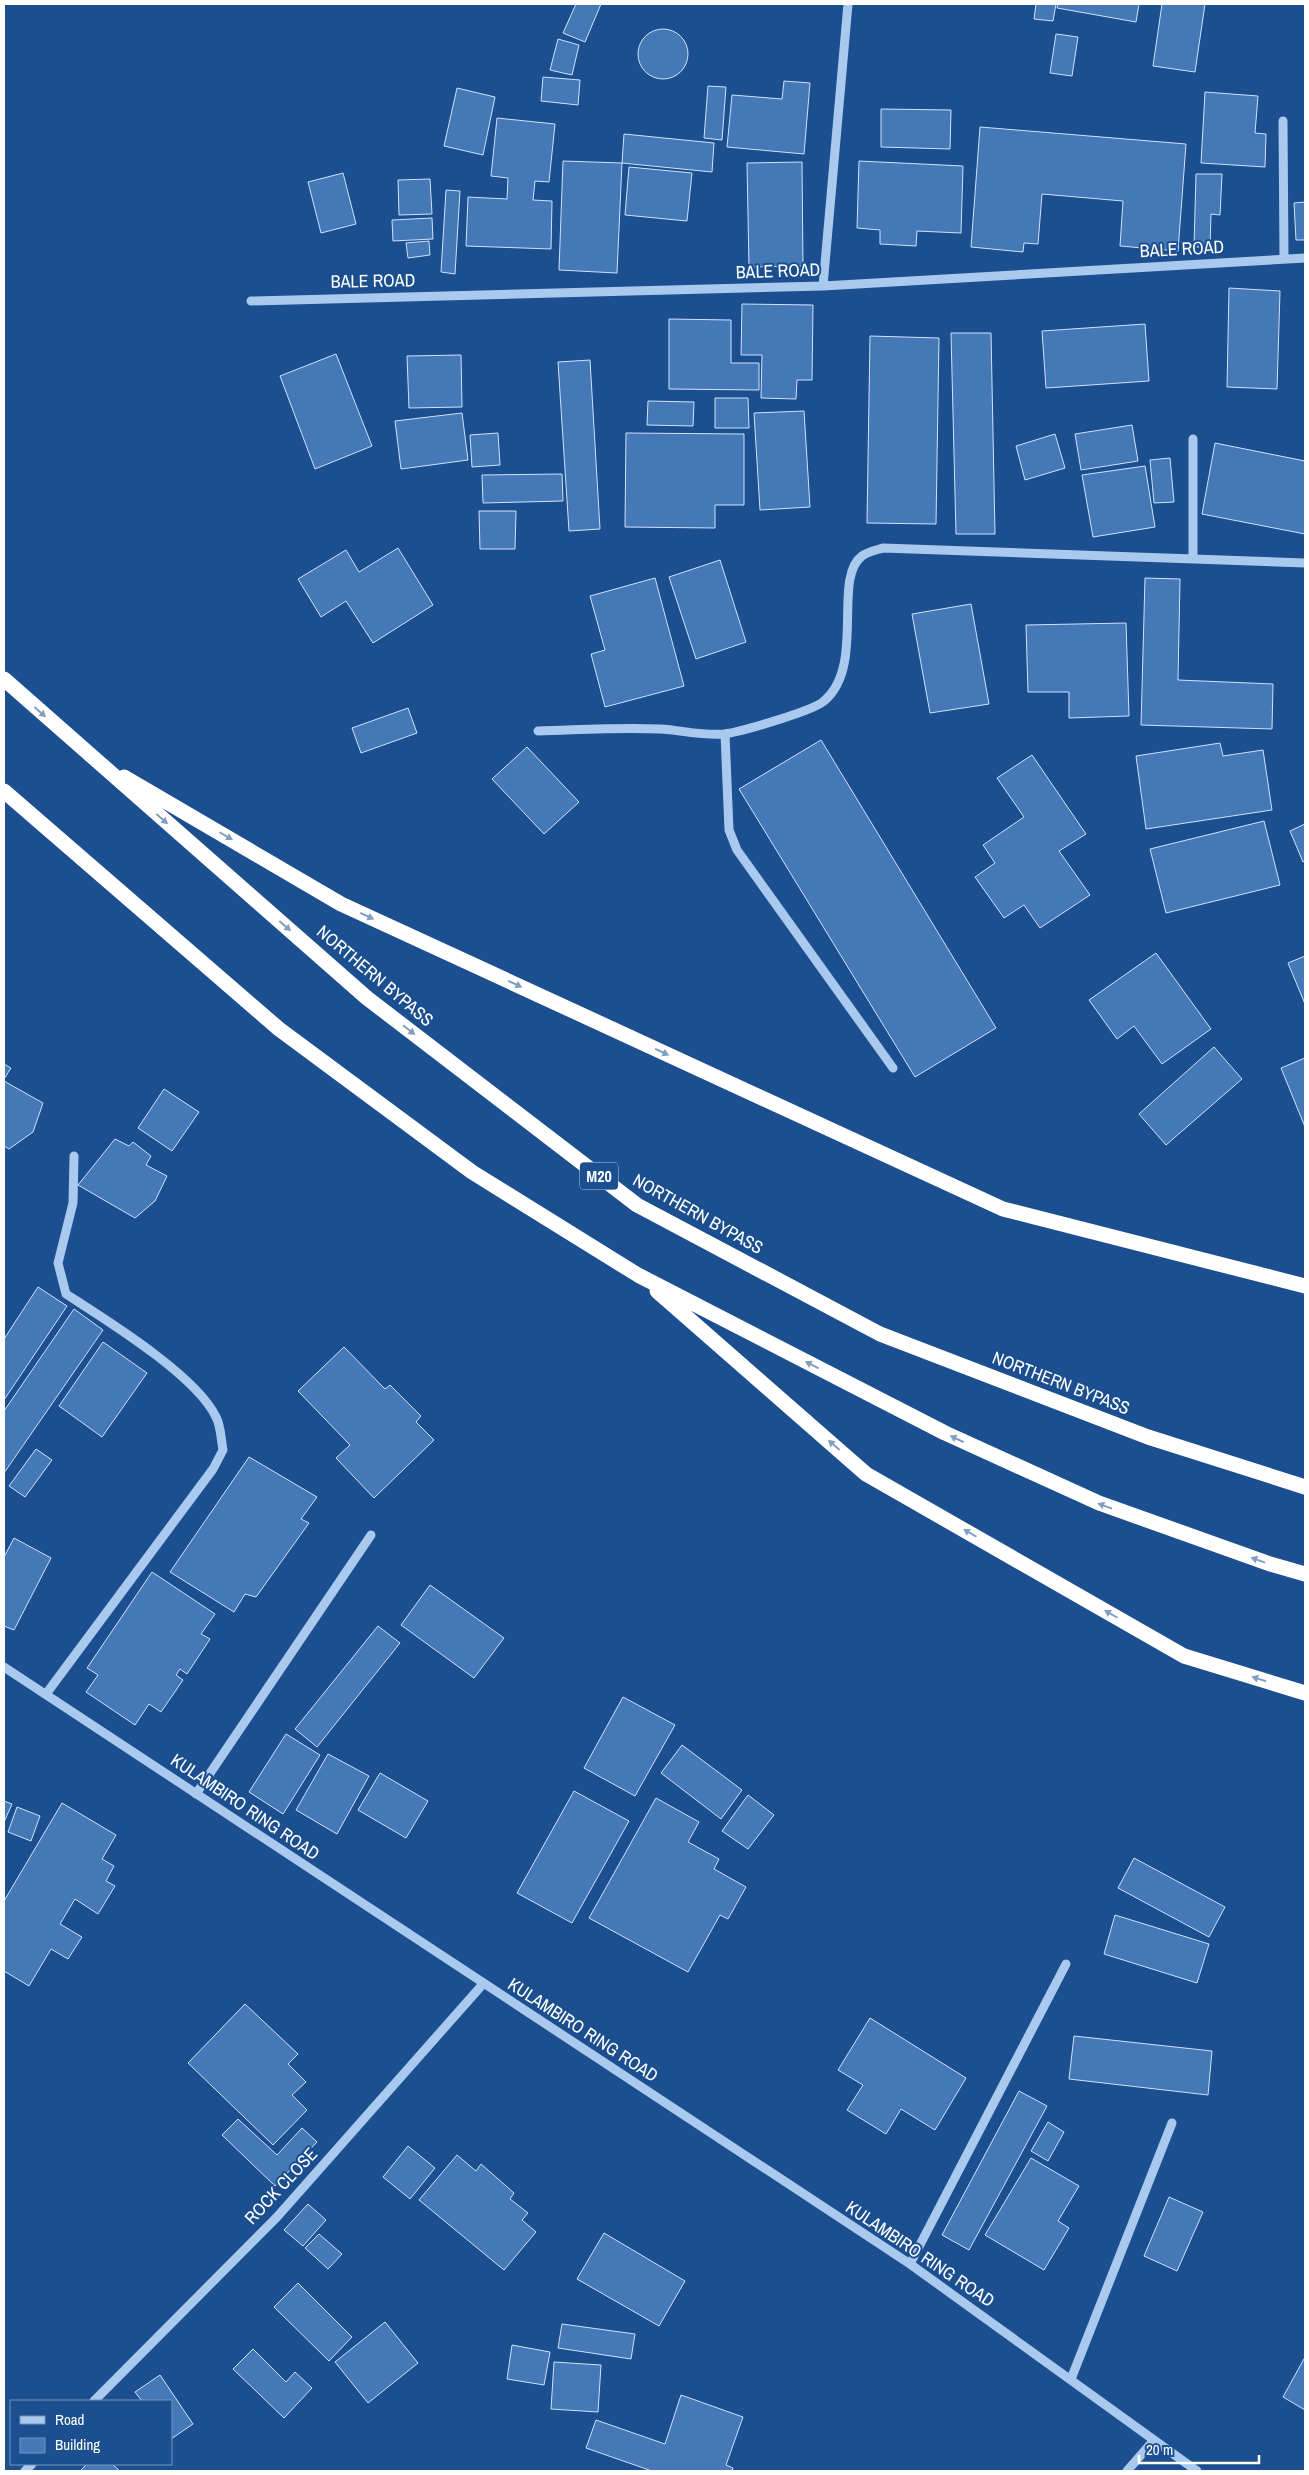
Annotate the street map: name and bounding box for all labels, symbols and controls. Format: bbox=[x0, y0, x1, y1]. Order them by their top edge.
street label: BALE ROAD bbox=[1139, 234, 1225, 263]
street label: BALE ROAD bbox=[735, 257, 821, 284]
street label: BALE ROAD bbox=[331, 267, 415, 294]
one-way arrow bbox=[34, 706, 47, 717]
one-way arrow bbox=[156, 813, 168, 825]
one-way arrow bbox=[218, 832, 233, 840]
one-way arrow bbox=[360, 912, 374, 920]
street label: NORTHERN BYPASS bbox=[312, 919, 439, 1032]
one-way arrow bbox=[278, 920, 290, 932]
one-way arrow bbox=[507, 979, 522, 988]
one-way arrow bbox=[402, 1025, 415, 1036]
one-way arrow bbox=[655, 1048, 669, 1056]
road number: M20 bbox=[580, 1162, 618, 1190]
street label: NORTHERN BYPASS bbox=[629, 1167, 768, 1260]
street label: NORTHERN BYPASS bbox=[989, 1345, 1134, 1420]
one-way arrow bbox=[805, 1361, 820, 1369]
one-way arrow bbox=[950, 1435, 964, 1443]
one-way arrow bbox=[827, 1440, 840, 1451]
one-way arrow bbox=[1098, 1502, 1113, 1509]
one-way arrow bbox=[962, 1529, 977, 1537]
one-way arrow bbox=[1251, 1556, 1266, 1563]
one-way arrow bbox=[1103, 1610, 1118, 1618]
one-way arrow bbox=[1251, 1675, 1266, 1682]
street label: KULAMBIRO RING ROAD bbox=[166, 1747, 325, 1866]
street label: KULAMBIRO RING ROAD bbox=[503, 1972, 663, 2088]
street label: ROCK CLOSE bbox=[238, 2142, 323, 2230]
street label: KULAMBIRO RING ROAD bbox=[841, 2194, 1000, 2313]
legend bbox=[10, 2400, 172, 2465]
text: Road bbox=[55, 2409, 84, 2430]
scale bar bbox=[1139, 2432, 1259, 2464]
text: Building bbox=[55, 2434, 100, 2455]
text: 20 m bbox=[1146, 2439, 1173, 2460]

